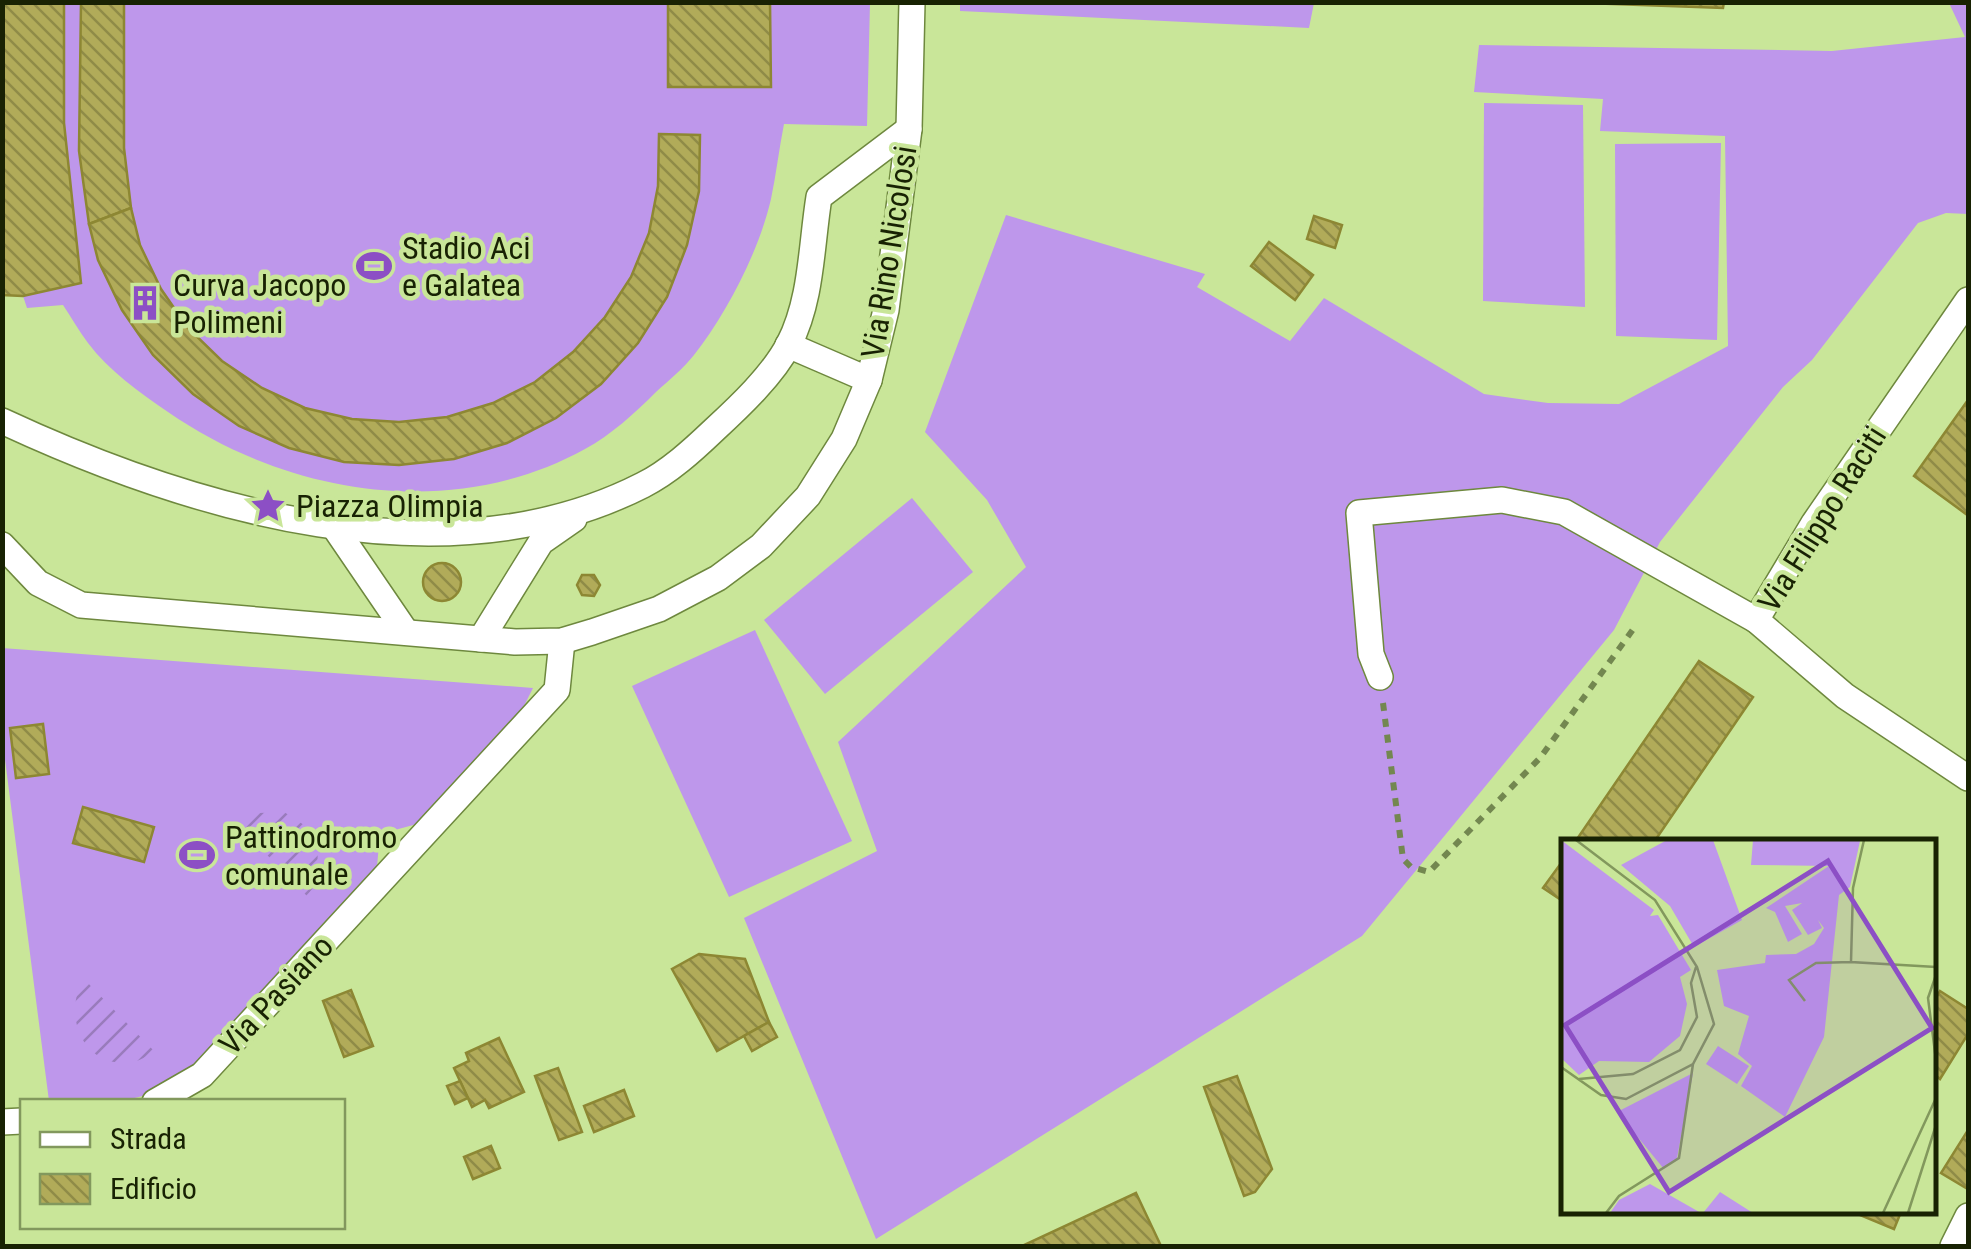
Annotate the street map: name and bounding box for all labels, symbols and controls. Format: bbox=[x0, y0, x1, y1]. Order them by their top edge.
street label: Via Rino Nicolosi bbox=[853, 143, 925, 361]
place label: Stadio Aci e Galatea bbox=[402, 229, 531, 304]
sports icon: Stadio Aci e Galatea bbox=[355, 247, 393, 285]
place label: Curva Jacopo Polimeni bbox=[173, 266, 346, 341]
building icon: Curva Jacopo Polimeni bbox=[126, 284, 164, 322]
street label: Via Filippo Raciti bbox=[1750, 419, 1894, 619]
place icon: Piazza Olimpia bbox=[249, 487, 287, 525]
place label: Piazza Olimpia bbox=[296, 487, 484, 525]
place label: Pattinodromo comunale bbox=[225, 818, 397, 893]
sports icon: Pattinodromo comunale bbox=[178, 836, 216, 874]
inset map bbox=[1561, 839, 1936, 1214]
street label: Via Pasiano bbox=[211, 927, 341, 1063]
legend bbox=[20, 1099, 345, 1229]
text: Strada bbox=[110, 1121, 187, 1156]
text: Edificio bbox=[110, 1171, 197, 1206]

